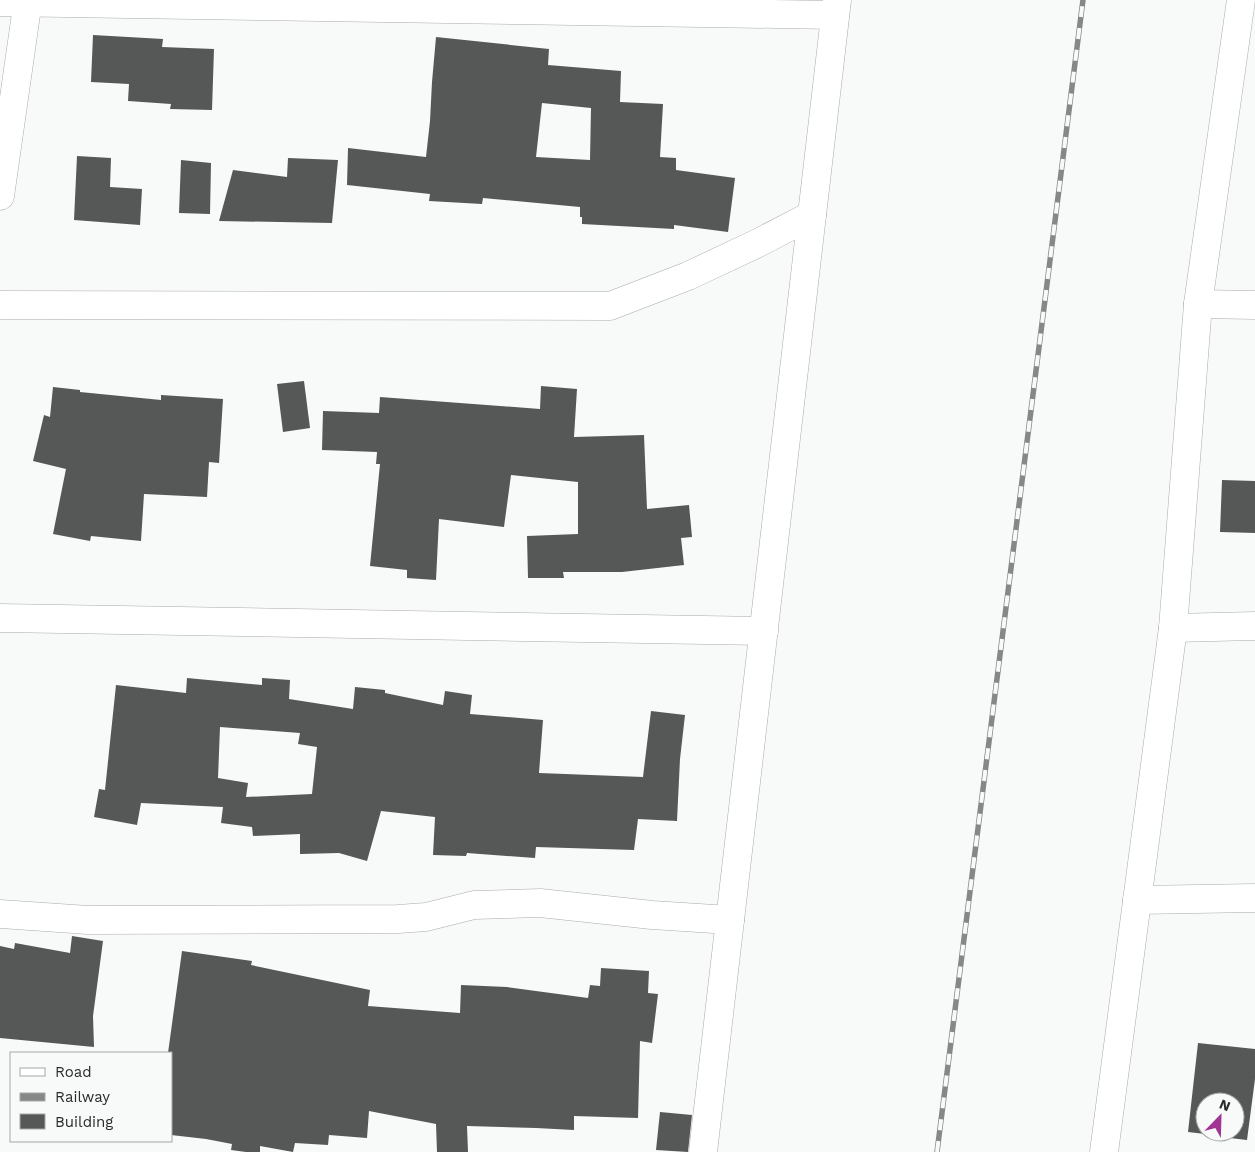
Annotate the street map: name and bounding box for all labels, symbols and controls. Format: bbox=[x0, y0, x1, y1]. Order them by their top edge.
legend bbox=[10, 1052, 172, 1142]
text: Road bbox=[55, 1063, 92, 1081]
text: Railway bbox=[55, 1088, 110, 1106]
north arrow bbox=[1195, 1092, 1245, 1142]
text: N bbox=[1217, 1096, 1233, 1114]
text: Building bbox=[55, 1113, 113, 1131]

